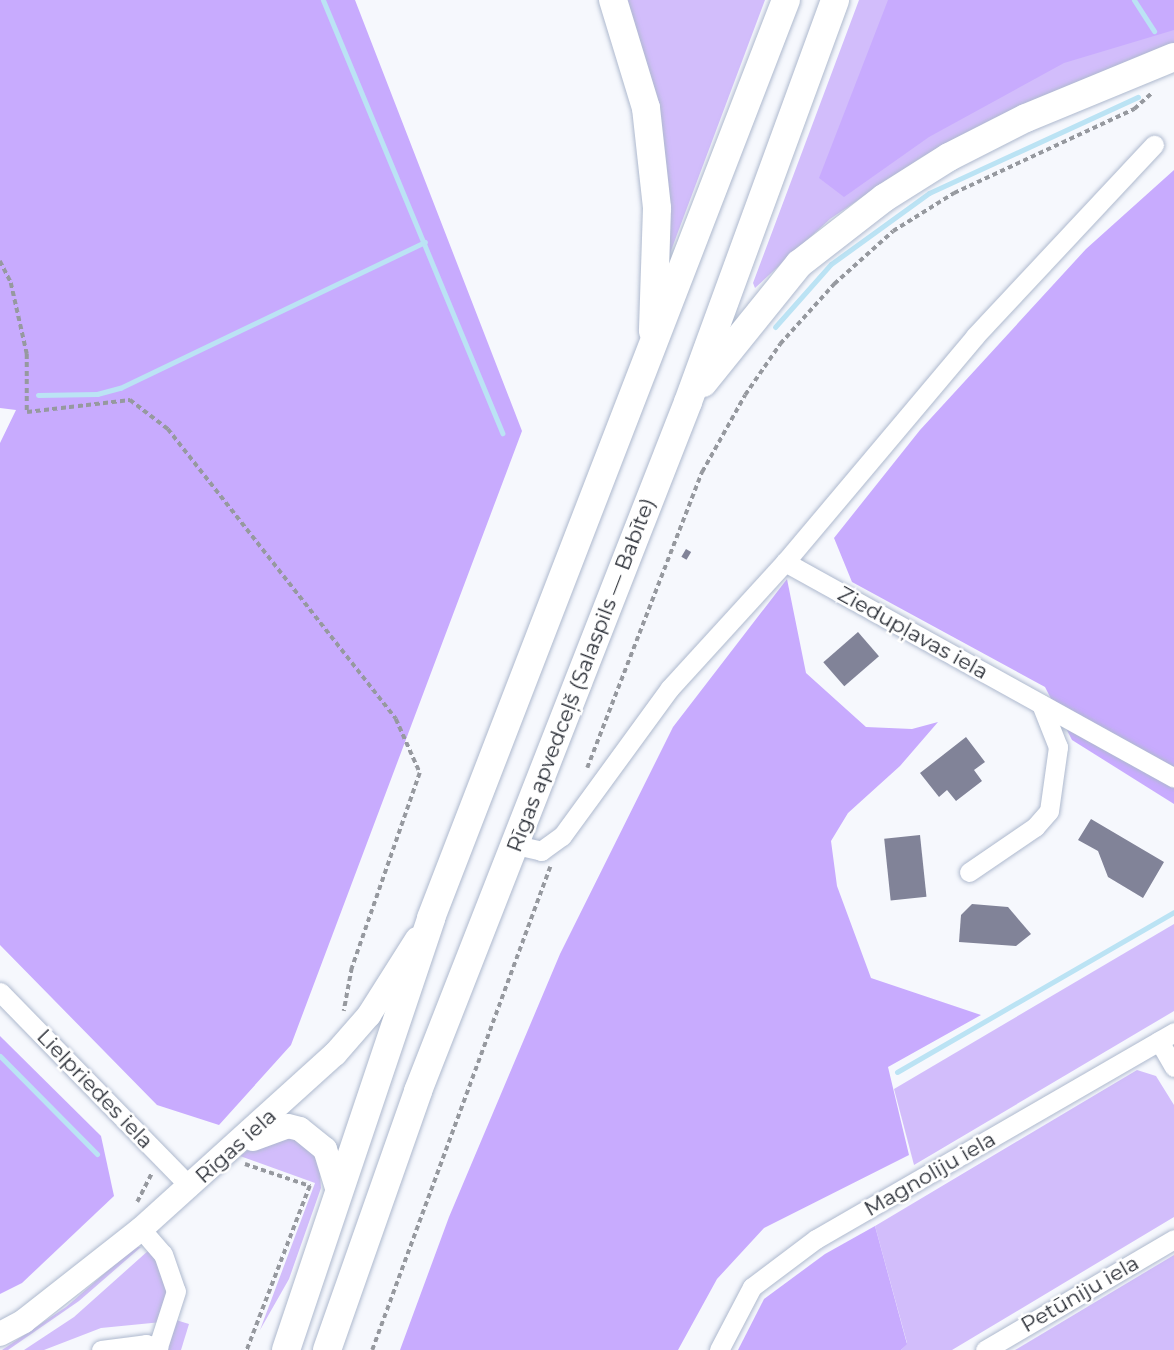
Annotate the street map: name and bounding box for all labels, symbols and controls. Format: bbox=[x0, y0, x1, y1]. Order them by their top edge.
street label: Rīgas apvedceļš (Salaspils — Babīte) bbox=[502, 494, 660, 856]
street label: Ziedupļavas iela bbox=[833, 581, 993, 685]
street label: Lielpriedes iela bbox=[32, 1024, 158, 1154]
street label: Rīgas iela bbox=[191, 1103, 281, 1189]
street label: Magnoliju iela bbox=[860, 1126, 1000, 1222]
street label: Petūniju iela bbox=[1017, 1250, 1143, 1338]

